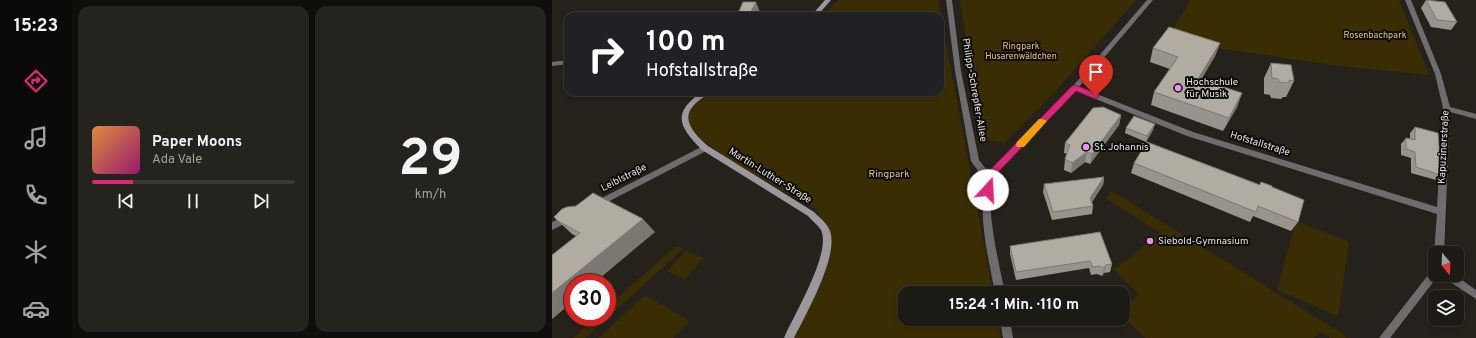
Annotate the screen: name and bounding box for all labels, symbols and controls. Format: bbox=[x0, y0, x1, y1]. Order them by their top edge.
text: 15:23 bbox=[14, 15, 58, 38]
text: 100 m bbox=[646, 25, 726, 61]
icon: right bbox=[580, 28, 632, 80]
park label: Rosenbachpark bbox=[1344, 30, 1407, 41]
street label: Philipp-Schrepfer-Allee bbox=[958, 37, 990, 143]
park label: Ringpark Husarenwäldchen bbox=[985, 41, 1057, 62]
pin bbox=[1079, 55, 1113, 96]
text: Hofstallstraße bbox=[646, 60, 758, 83]
icon: arrive bbox=[1085, 61, 1107, 83]
icon: directions bbox=[22, 67, 50, 95]
place label: Hochschule für Musik bbox=[1186, 76, 1238, 101]
marker: Hochschule für Musik bbox=[1173, 83, 1183, 93]
street label: Kapuzinerstraße bbox=[1436, 110, 1452, 184]
icon: music bbox=[22, 124, 50, 152]
text: 29 bbox=[399, 128, 462, 194]
street label: Hofstallstraße bbox=[1228, 129, 1292, 159]
text: Paper Moons bbox=[152, 133, 242, 152]
place label: St. Johannis bbox=[1094, 141, 1149, 154]
marker: St. Johannis bbox=[1081, 142, 1091, 152]
street label: Martin-Luther-Straße bbox=[726, 145, 814, 207]
text: Ada Vale bbox=[152, 152, 202, 168]
street label: Leiblstraße bbox=[599, 161, 649, 195]
park label: Ringpark bbox=[868, 168, 910, 181]
position arrow bbox=[967, 169, 1009, 211]
icon: phone bbox=[22, 181, 50, 209]
text: km/h bbox=[415, 187, 446, 203]
icon: previous bbox=[115, 190, 137, 212]
icon: pause bbox=[182, 190, 204, 212]
icon: next bbox=[250, 190, 272, 212]
place label: Siebold-Gymnasium bbox=[1158, 235, 1249, 248]
marker: Siebold-Gymnasium bbox=[1145, 236, 1155, 246]
icon: climate bbox=[22, 238, 50, 266]
north arrow bbox=[1428, 246, 1464, 282]
map controls bbox=[1428, 246, 1464, 326]
speed limit sign: 30 bbox=[564, 274, 616, 326]
button: layers bbox=[1428, 290, 1464, 326]
icon: car bbox=[22, 295, 50, 323]
text: 15:24 · 1 Min. · 110 m bbox=[949, 296, 1079, 315]

